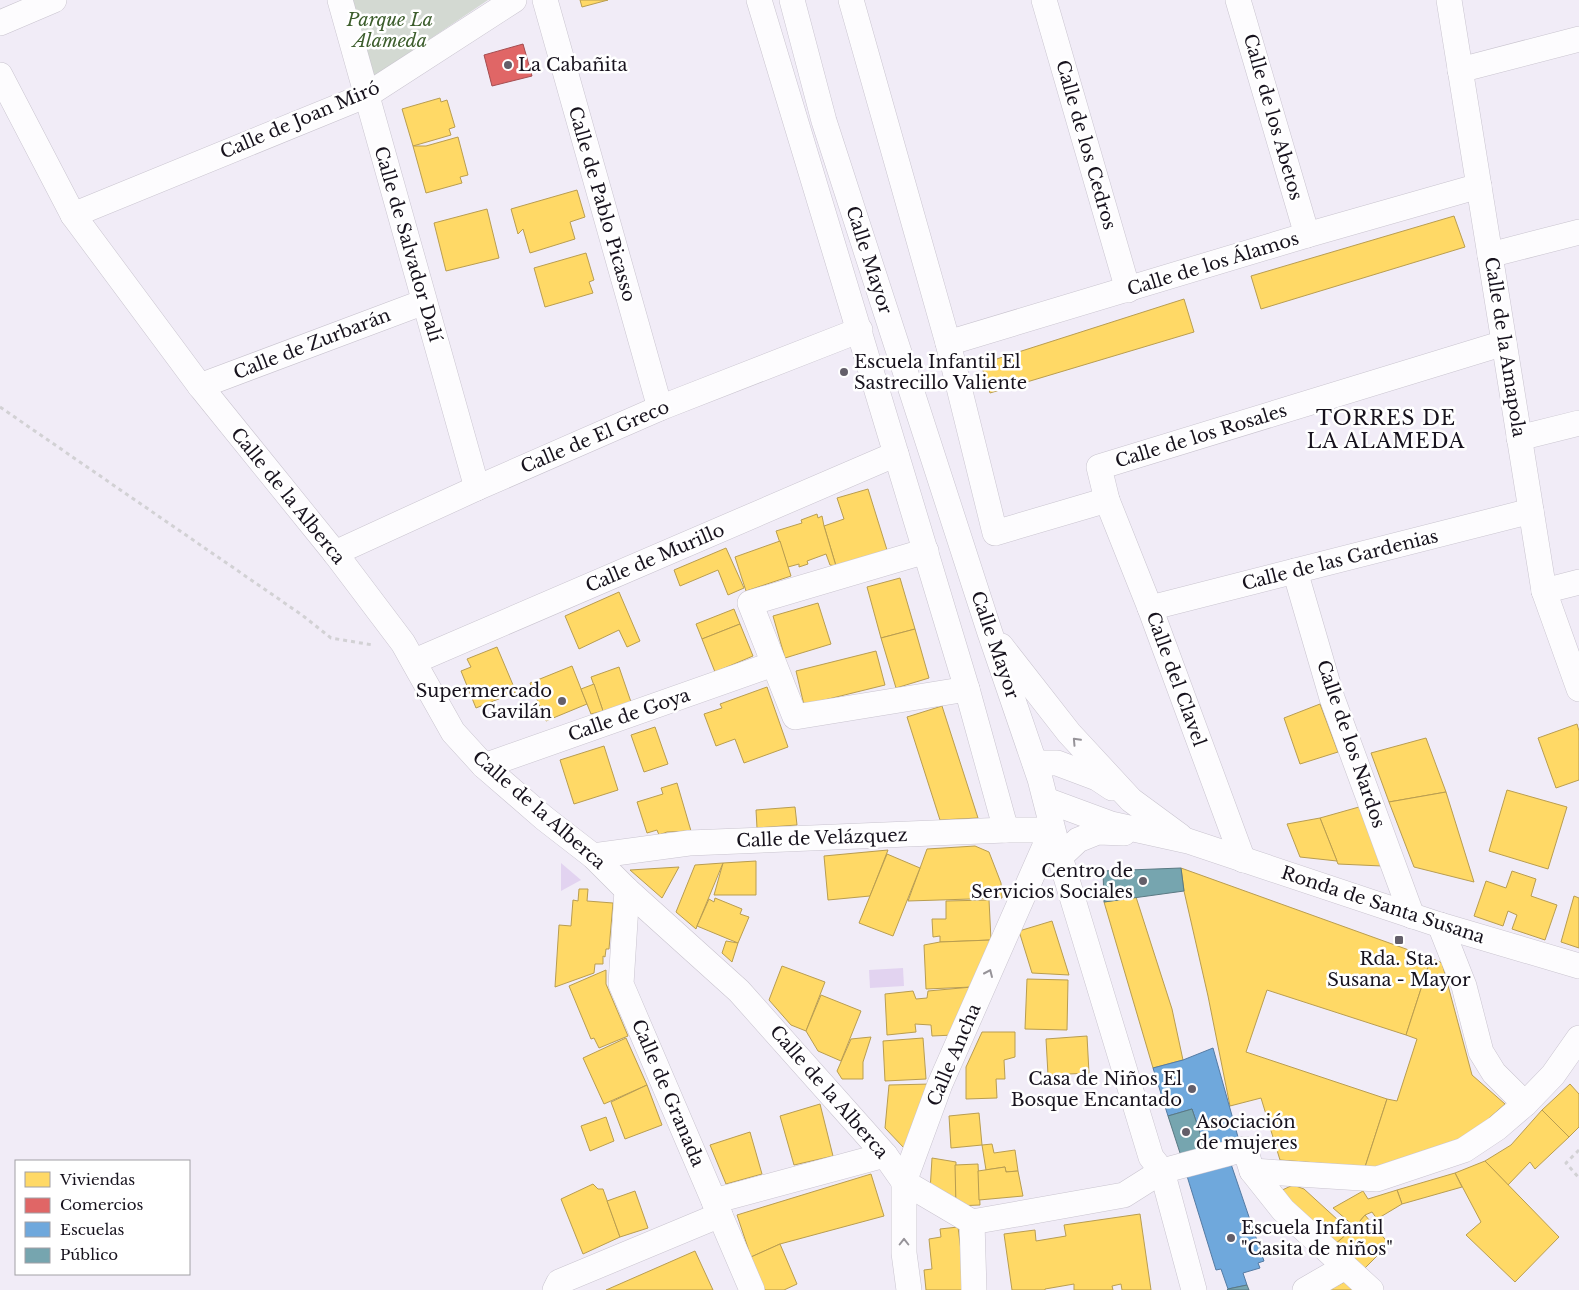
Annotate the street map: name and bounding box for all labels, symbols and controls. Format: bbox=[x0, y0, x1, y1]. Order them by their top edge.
park label: Parque La Alameda bbox=[346, 9, 433, 52]
street label: Calle de los Abetos bbox=[1239, 31, 1307, 203]
place label: La Cabañita bbox=[518, 54, 628, 76]
street label: Calle de los Cedros bbox=[1051, 58, 1121, 232]
marker: La Cabañita bbox=[502, 59, 514, 71]
street label: Calle de Joan Miró bbox=[217, 76, 383, 164]
street label: Calle de Pablo Picasso bbox=[564, 104, 640, 304]
street label: Calle de Salvador Dalí bbox=[370, 144, 447, 345]
street label: Calle Mayor bbox=[841, 203, 897, 317]
street label: Calle de los Álamos bbox=[1124, 226, 1302, 301]
street label: Calle de la Amapola bbox=[1480, 255, 1530, 439]
street label: Calle de Zurbarán bbox=[230, 304, 394, 384]
place label: Escuela Infantil El Sastrecillo Valiente bbox=[854, 351, 1027, 394]
marker: Escuela Infantil El Sastrecillo Valiente bbox=[838, 366, 850, 378]
street label: Calle de El Greco bbox=[517, 396, 673, 478]
street label: Calle de los Rosales bbox=[1112, 399, 1290, 473]
district label: TORRES DE LA ALAMEDA bbox=[1307, 406, 1465, 453]
street label: Calle de la Alberca bbox=[226, 423, 350, 569]
street label: Calle de Murillo bbox=[582, 519, 728, 597]
street label: Calle de las Gardenias bbox=[1240, 525, 1440, 595]
street label: Calle Mayor bbox=[966, 588, 1024, 702]
street label: Calle del Clavel bbox=[1141, 609, 1211, 749]
street label: Calle de los Nardos bbox=[1312, 657, 1390, 831]
place label: Supermercado Gavilán bbox=[416, 680, 552, 723]
street label: Calle de Goya bbox=[565, 684, 693, 746]
marker: Supermercado Gavilán bbox=[556, 695, 568, 707]
one-way arrow bbox=[1073, 737, 1082, 746]
street label: Calle de la Alberca bbox=[468, 746, 610, 874]
street label: Calle de Velázquez bbox=[736, 824, 908, 852]
place label: Centro de Servicios Sociales bbox=[971, 860, 1133, 903]
street label: Ronda de Santa Susana bbox=[1278, 862, 1488, 948]
marker: Centro de Servicios Sociales bbox=[1137, 875, 1149, 887]
marker: Rda. Sta. Susana - Mayor bbox=[1393, 934, 1405, 946]
place label: Rda. Sta. Susana - Mayor bbox=[1327, 948, 1471, 991]
one-way arrow bbox=[983, 969, 994, 978]
street label: Calle Ancha bbox=[923, 1000, 985, 1110]
street label: Calle de Granada bbox=[627, 1016, 709, 1170]
street label: Calle de la Alberca bbox=[765, 1021, 893, 1163]
place label: Casa de Niños El Bosque Encantado bbox=[1011, 1068, 1182, 1111]
marker: Casa de Niños El Bosque Encantado bbox=[1186, 1083, 1198, 1095]
place label: Asociación de mujeres bbox=[1195, 1111, 1298, 1154]
marker: Asociación de mujeres bbox=[1180, 1126, 1192, 1138]
legend bbox=[15, 1160, 190, 1275]
text: Viviendas bbox=[59, 1170, 135, 1189]
text: Comercios bbox=[60, 1195, 143, 1214]
place label: Escuela Infantil "Casita de niños" bbox=[1241, 1217, 1393, 1260]
text: Escuelas bbox=[60, 1220, 125, 1239]
marker: Escuela Infantil "Casita de niños" bbox=[1225, 1232, 1237, 1244]
one-way arrow bbox=[899, 1237, 909, 1245]
text: Público bbox=[60, 1245, 118, 1264]

